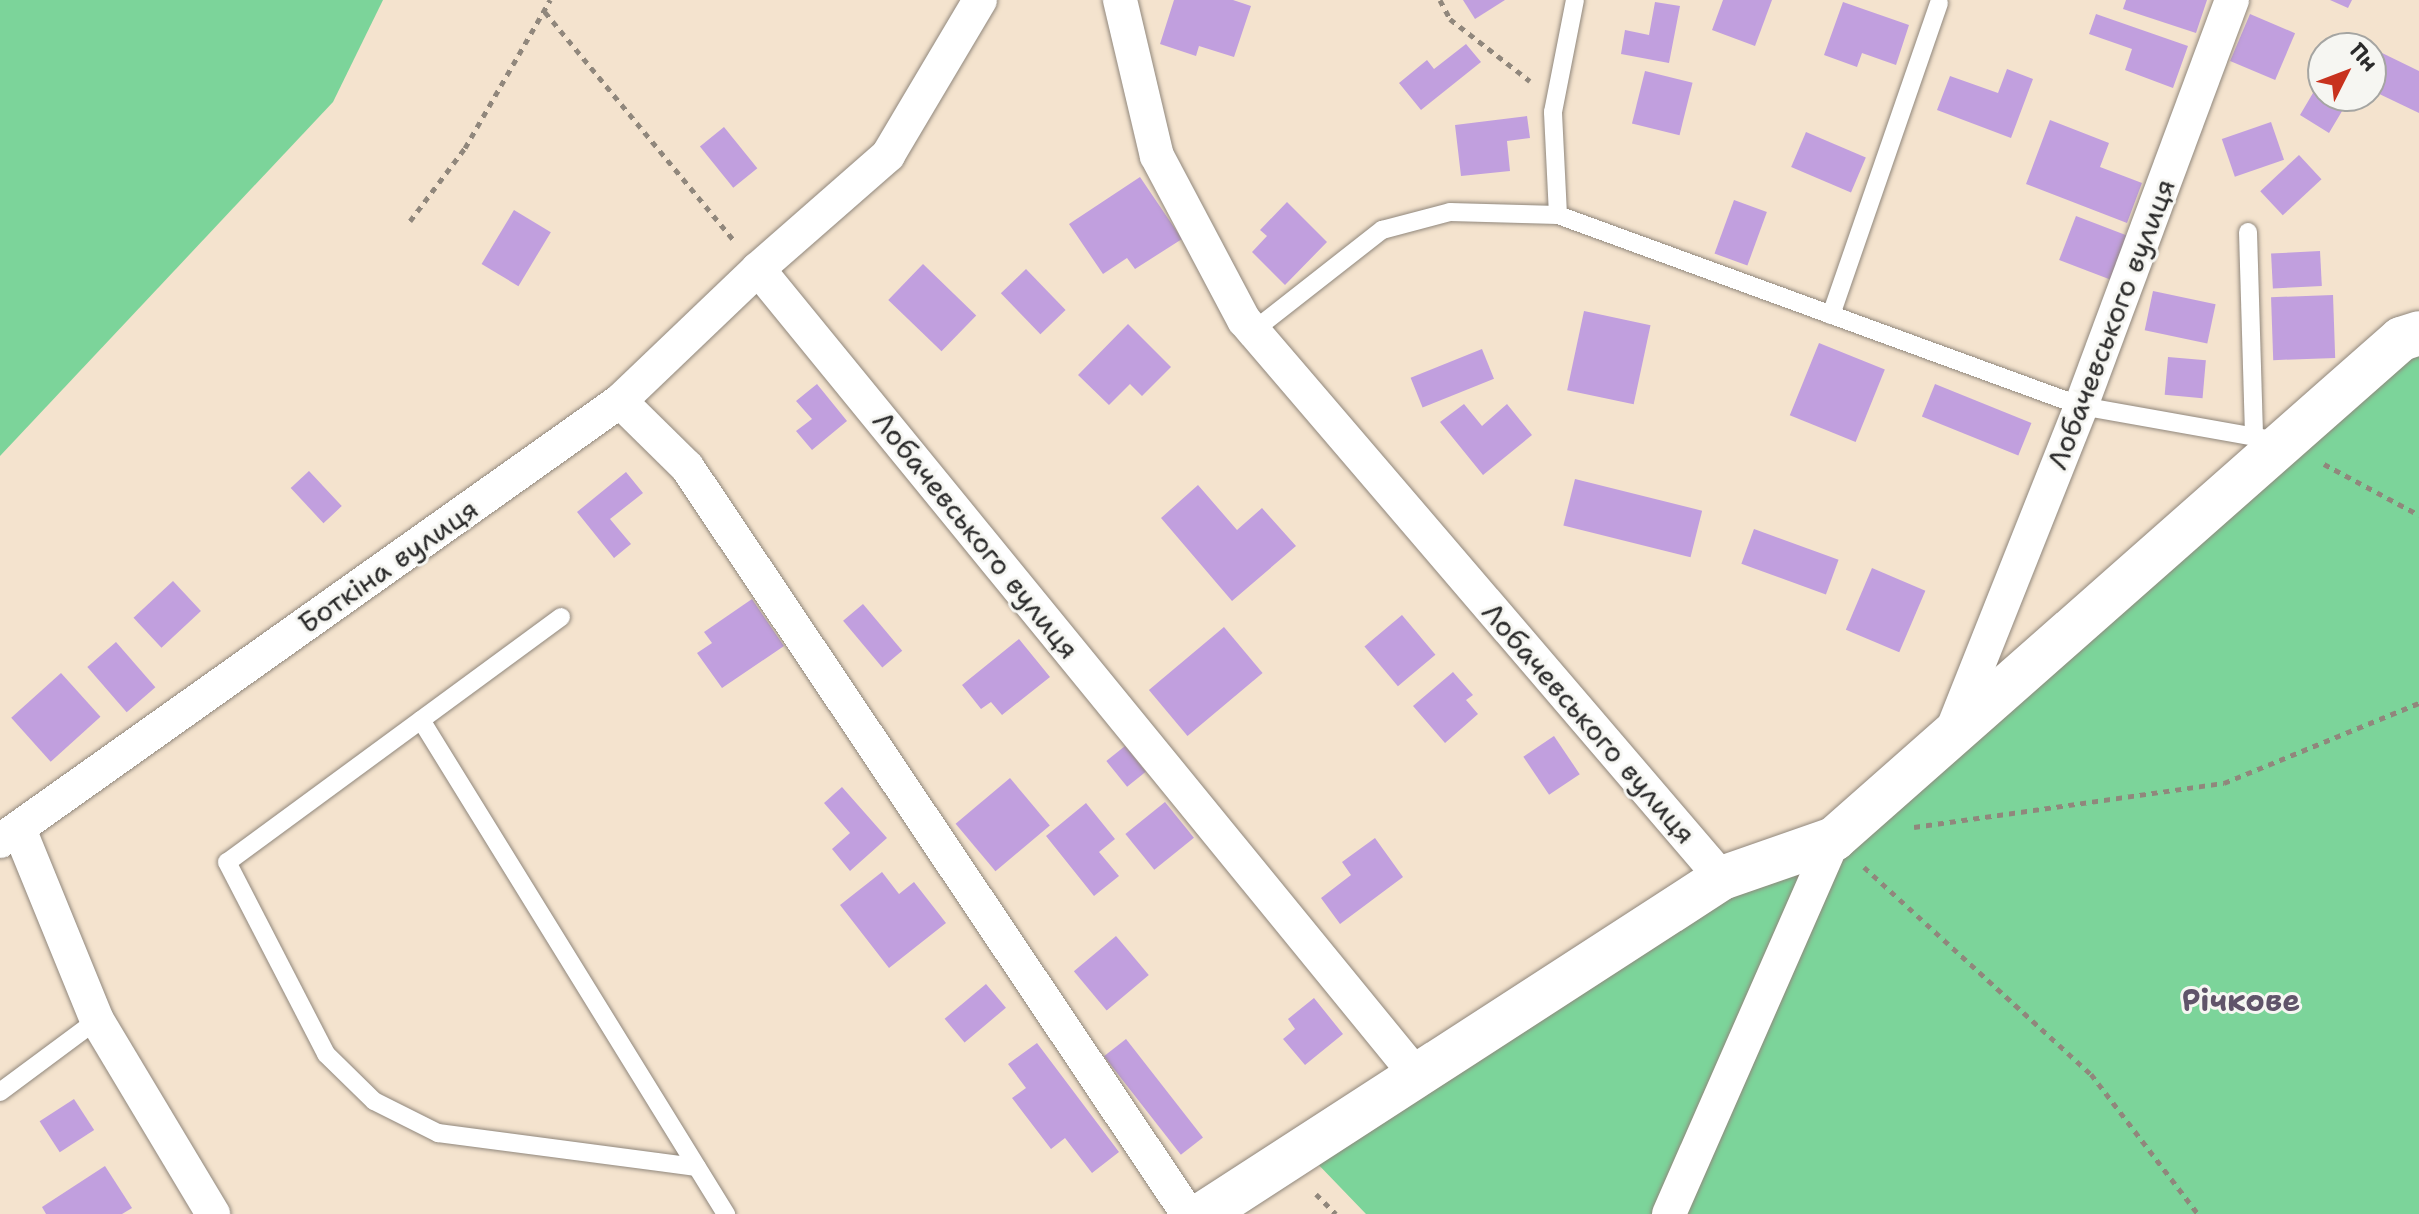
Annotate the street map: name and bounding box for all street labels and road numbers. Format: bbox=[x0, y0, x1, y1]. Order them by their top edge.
street label: Лобачевського вулиця bbox=[2040, 174, 2182, 474]
street label: Лобачевського вулиця bbox=[866, 405, 1086, 665]
street label: Боткіна вулиця bbox=[292, 492, 484, 640]
street label: Лобачевського вулиця bbox=[1475, 596, 1703, 850]

